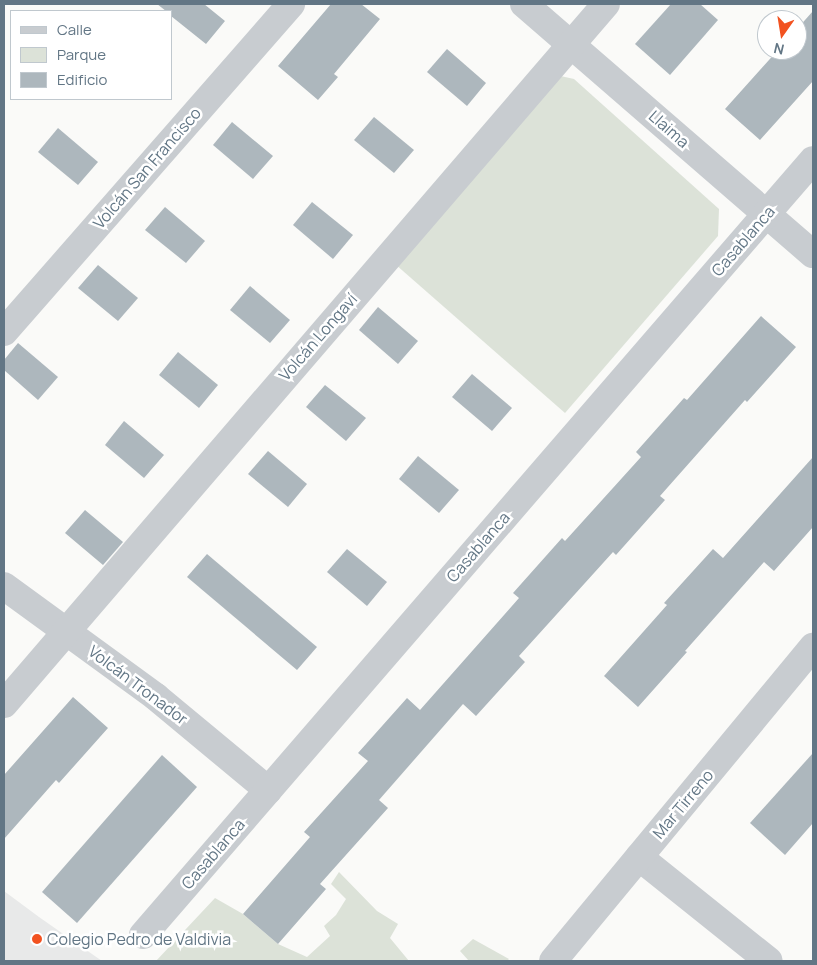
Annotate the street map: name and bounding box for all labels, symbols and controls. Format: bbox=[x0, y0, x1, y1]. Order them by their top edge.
legend bbox=[10, 10, 172, 100]
north arrow bbox=[757, 10, 807, 60]
text: Calle bbox=[57, 19, 92, 40]
text: N bbox=[772, 39, 786, 60]
text: Parque bbox=[57, 44, 106, 65]
text: Edificio bbox=[57, 69, 107, 90]
street label: Volcán San Francisco bbox=[89, 103, 205, 233]
street label: Llaima bbox=[645, 106, 693, 152]
street label: Casablanca bbox=[707, 202, 779, 280]
street label: Volcán Longaví bbox=[275, 289, 361, 385]
street label: Casablanca bbox=[442, 508, 514, 586]
street label: Volcán Tronador bbox=[85, 641, 191, 729]
street label: Mar Tirreno bbox=[649, 766, 717, 842]
street label: Casablanca bbox=[177, 815, 249, 893]
place label: Colegio Pedro de Valdivia bbox=[47, 929, 231, 949]
marker: Colegio Pedro de Valdivia bbox=[31, 933, 43, 945]

